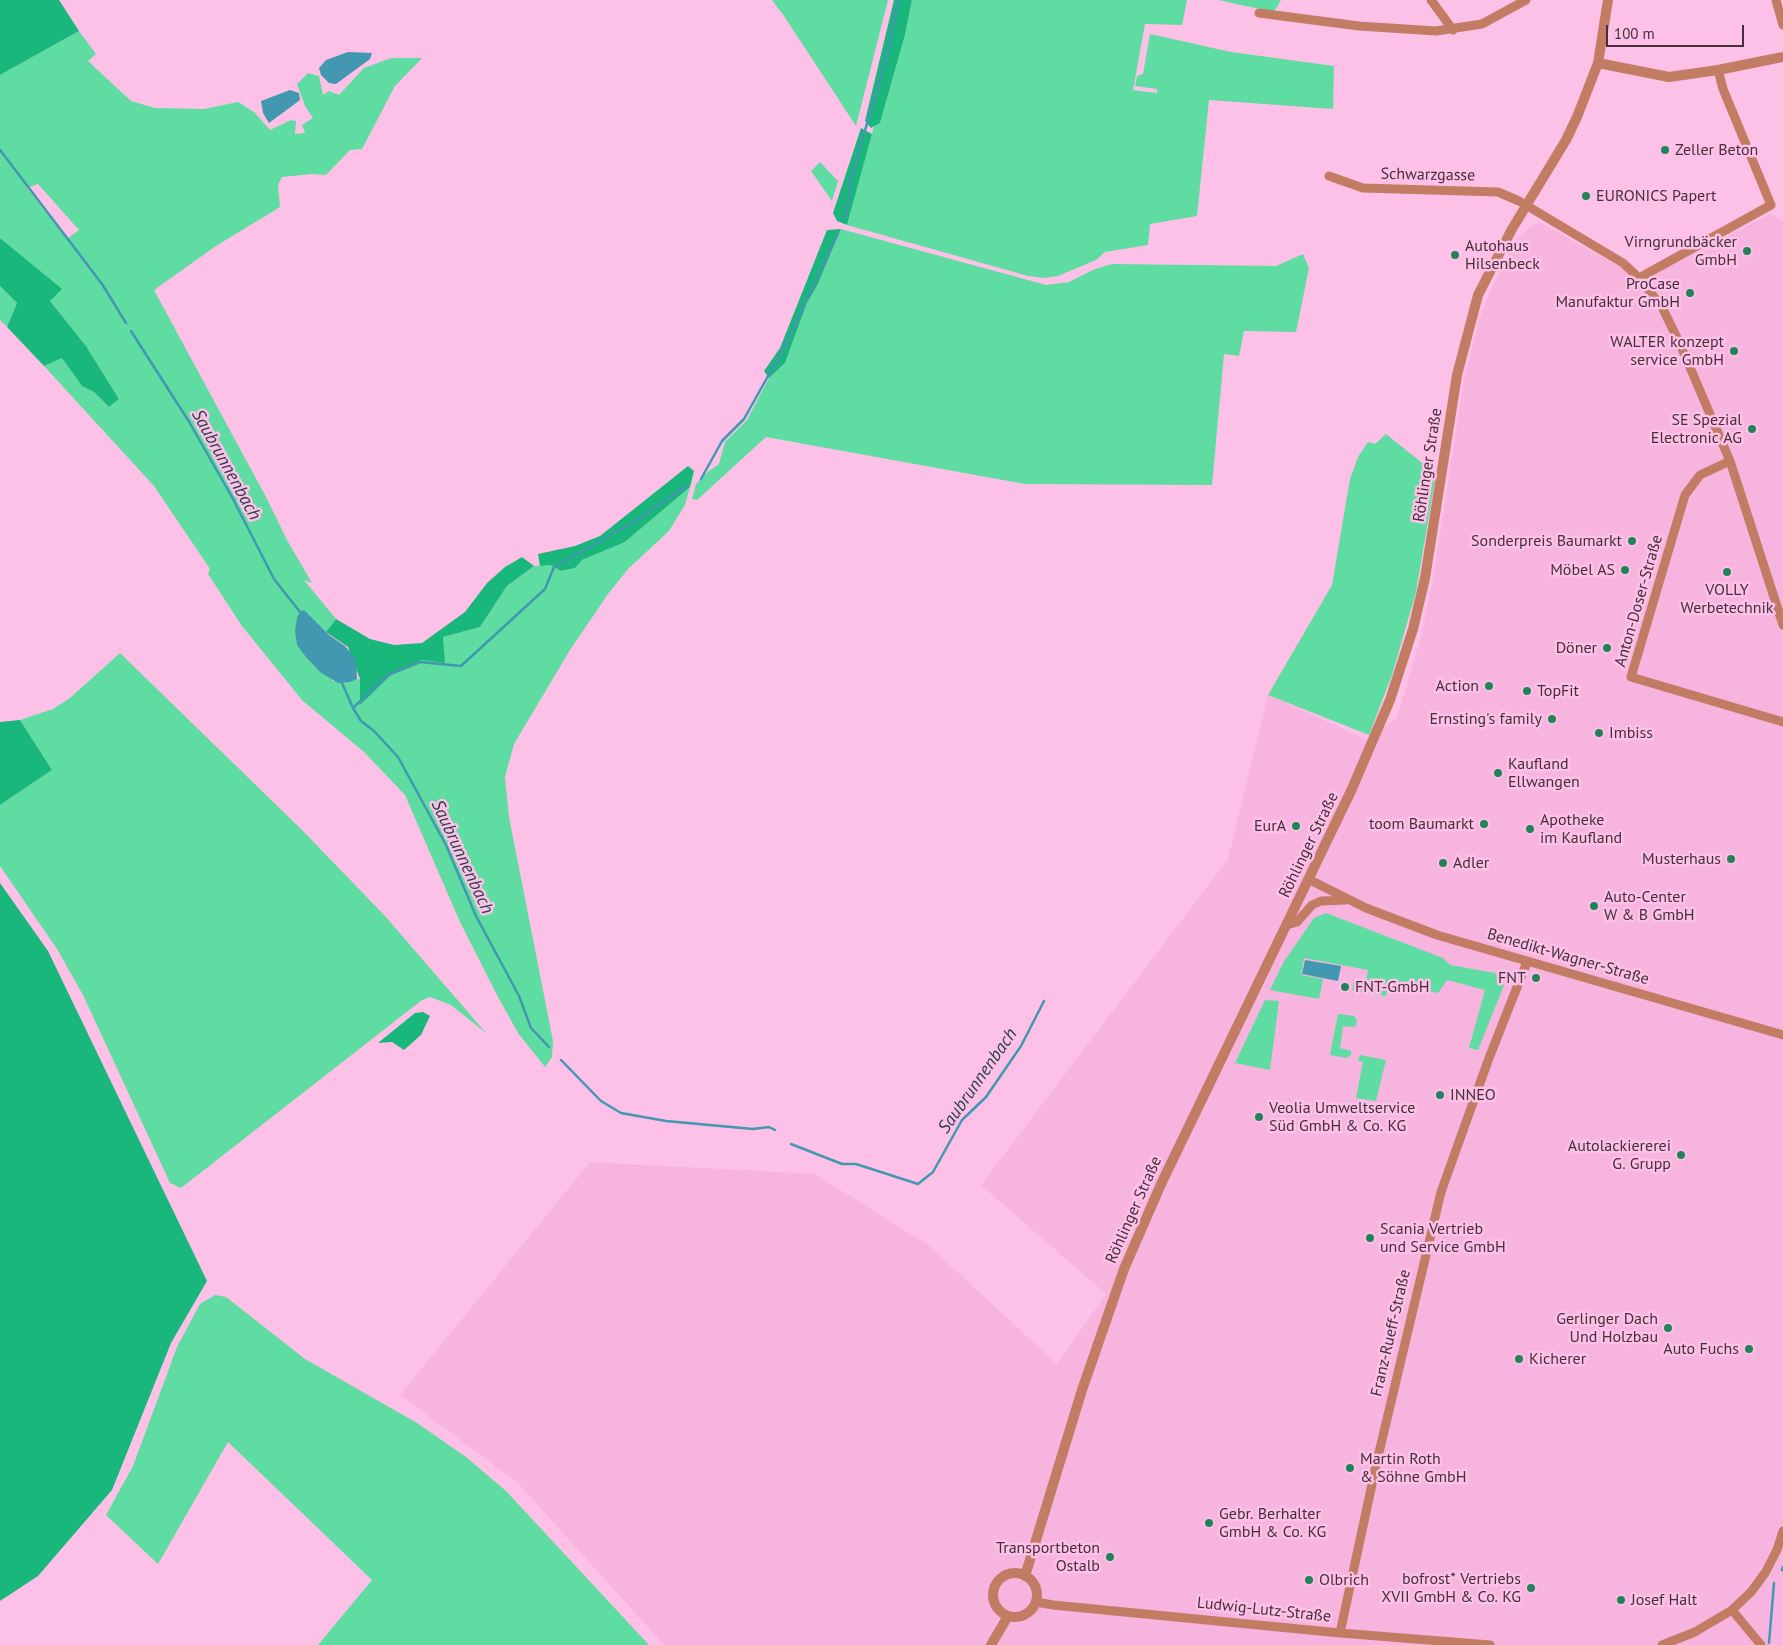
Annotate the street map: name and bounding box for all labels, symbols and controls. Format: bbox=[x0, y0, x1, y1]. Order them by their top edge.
scale bar bbox=[1608, 15, 1746, 47]
text: 100 m bbox=[1614, 24, 1655, 43]
place label: Zeller Beton bbox=[1675, 140, 1758, 160]
marker: Zeller Beton bbox=[1659, 144, 1671, 156]
street label: Schwarzgasse bbox=[1381, 165, 1475, 185]
place label: EURONICS Papert bbox=[1596, 186, 1717, 206]
marker: EURONICS Papert bbox=[1580, 190, 1592, 202]
place label: Virngrundbäcker GmbH bbox=[1625, 232, 1737, 270]
place label: Autohaus Hilsenbeck bbox=[1465, 236, 1540, 274]
marker: Virngrundbäcker GmbH bbox=[1741, 245, 1753, 257]
marker: Autohaus Hilsenbeck bbox=[1449, 249, 1461, 261]
place label: ProCase Manufaktur GmbH bbox=[1555, 274, 1680, 312]
marker: ProCase Manufaktur GmbH bbox=[1684, 287, 1696, 299]
place label: WALTER konzept service GmbH bbox=[1610, 332, 1724, 370]
marker: WALTER konzept service GmbH bbox=[1728, 345, 1740, 357]
water label: Saubrunnenbach bbox=[187, 406, 265, 524]
street label: Röhlinger Straße bbox=[1410, 407, 1446, 523]
place label: SE Spezial Electronic AG bbox=[1651, 410, 1742, 448]
marker: SE Spezial Electronic AG bbox=[1746, 423, 1758, 435]
place label: Sonderpreis Baumarkt bbox=[1471, 531, 1622, 551]
street label: Anton-Doser-Straße bbox=[1611, 533, 1667, 669]
marker: Sonderpreis Baumarkt bbox=[1626, 535, 1638, 547]
place label: Möbel AS bbox=[1550, 560, 1615, 580]
marker: Möbel AS bbox=[1619, 564, 1631, 576]
marker: VOLLY Werbetechnik bbox=[1721, 566, 1733, 578]
place label: VOLLY Werbetechnik bbox=[1681, 580, 1773, 618]
place label: Döner bbox=[1556, 638, 1597, 658]
marker: Döner bbox=[1601, 642, 1613, 654]
place label: Action bbox=[1436, 676, 1479, 696]
marker: Action bbox=[1483, 680, 1495, 692]
place label: TopFit bbox=[1537, 681, 1579, 701]
marker: TopFit bbox=[1521, 685, 1533, 697]
place label: Ernsting's family bbox=[1429, 709, 1542, 729]
marker: Ernsting's family bbox=[1546, 713, 1558, 725]
place label: Imbiss bbox=[1609, 723, 1653, 743]
marker: Imbiss bbox=[1593, 727, 1605, 739]
place label: Kaufland Ellwangen bbox=[1508, 754, 1580, 792]
marker: Kaufland Ellwangen bbox=[1492, 767, 1504, 779]
street label: Röhlinger Straße bbox=[1275, 789, 1343, 901]
water label: Saubrunnenbach bbox=[426, 797, 498, 917]
place label: Apotheke im Kaufland bbox=[1540, 810, 1622, 848]
place label: toom Baumarkt bbox=[1369, 814, 1474, 834]
place label: EurA bbox=[1254, 816, 1286, 836]
marker: toom Baumarkt bbox=[1478, 818, 1490, 830]
marker: EurA bbox=[1290, 820, 1302, 832]
marker: Apotheke im Kaufland bbox=[1524, 823, 1536, 835]
place label: Musterhaus bbox=[1642, 849, 1721, 869]
place label: Adler bbox=[1453, 853, 1489, 873]
marker: Musterhaus bbox=[1725, 853, 1737, 865]
marker: Adler bbox=[1437, 857, 1449, 869]
place label: Auto-Center W & B GmbH bbox=[1604, 887, 1695, 925]
marker: Auto-Center W & B GmbH bbox=[1588, 900, 1600, 912]
street label: Benedikt-Wagner-Straße bbox=[1485, 925, 1651, 989]
place label: FNT bbox=[1498, 968, 1526, 988]
marker: FNT bbox=[1530, 972, 1542, 984]
place label: FNT-GmbH bbox=[1355, 977, 1430, 997]
marker: FNT-GmbH bbox=[1339, 981, 1351, 993]
water label: Saubrunnenbach bbox=[934, 1024, 1022, 1138]
place label: INNEO bbox=[1450, 1085, 1496, 1105]
marker: INNEO bbox=[1434, 1089, 1446, 1101]
place label: Veolia Umweltservice Süd GmbH & Co. KG bbox=[1269, 1098, 1415, 1136]
marker: Veolia Umweltservice Süd GmbH & Co. KG bbox=[1253, 1111, 1265, 1123]
place label: Autolackiererei G. Grupp bbox=[1568, 1136, 1671, 1174]
marker: Autolackiererei G. Grupp bbox=[1675, 1149, 1687, 1161]
street label: Röhlinger Straße bbox=[1102, 1154, 1166, 1266]
place label: Scania Vertrieb und Service GmbH bbox=[1380, 1219, 1506, 1257]
marker: Scania Vertrieb und Service GmbH bbox=[1364, 1232, 1376, 1244]
street label: Franz-Rueff-Straße bbox=[1367, 1268, 1415, 1398]
place label: Gerlinger Dach Und Holzbau bbox=[1556, 1309, 1658, 1347]
marker: Gerlinger Dach Und Holzbau bbox=[1662, 1322, 1674, 1334]
place label: Auto Fuchs bbox=[1663, 1339, 1739, 1359]
marker: Auto Fuchs bbox=[1743, 1343, 1755, 1355]
place label: Kicherer bbox=[1529, 1349, 1586, 1369]
marker: Kicherer bbox=[1513, 1353, 1525, 1365]
place label: Martin Roth & Söhne GmbH bbox=[1360, 1449, 1466, 1487]
marker: Martin Roth & Söhne GmbH bbox=[1344, 1462, 1356, 1474]
place label: Gebr. Berhalter GmbH & Co. KG bbox=[1219, 1504, 1326, 1542]
marker: Gebr. Berhalter GmbH & Co. KG bbox=[1203, 1517, 1215, 1529]
place label: Transportbeton Ostalb bbox=[996, 1538, 1100, 1576]
marker: Transportbeton Ostalb bbox=[1104, 1551, 1116, 1563]
place label: bofrost* Vertriebs XVII GmbH & Co. KG bbox=[1381, 1569, 1521, 1607]
place label: Olbrich bbox=[1319, 1570, 1369, 1590]
marker: Olbrich bbox=[1303, 1574, 1315, 1586]
marker: bofrost* Vertriebs XVII GmbH & Co. KG bbox=[1525, 1582, 1537, 1594]
place label: Josef Halt bbox=[1631, 1590, 1697, 1610]
street label: Ludwig-Lutz-Straße bbox=[1196, 1593, 1332, 1627]
marker: Josef Halt bbox=[1615, 1594, 1627, 1606]

